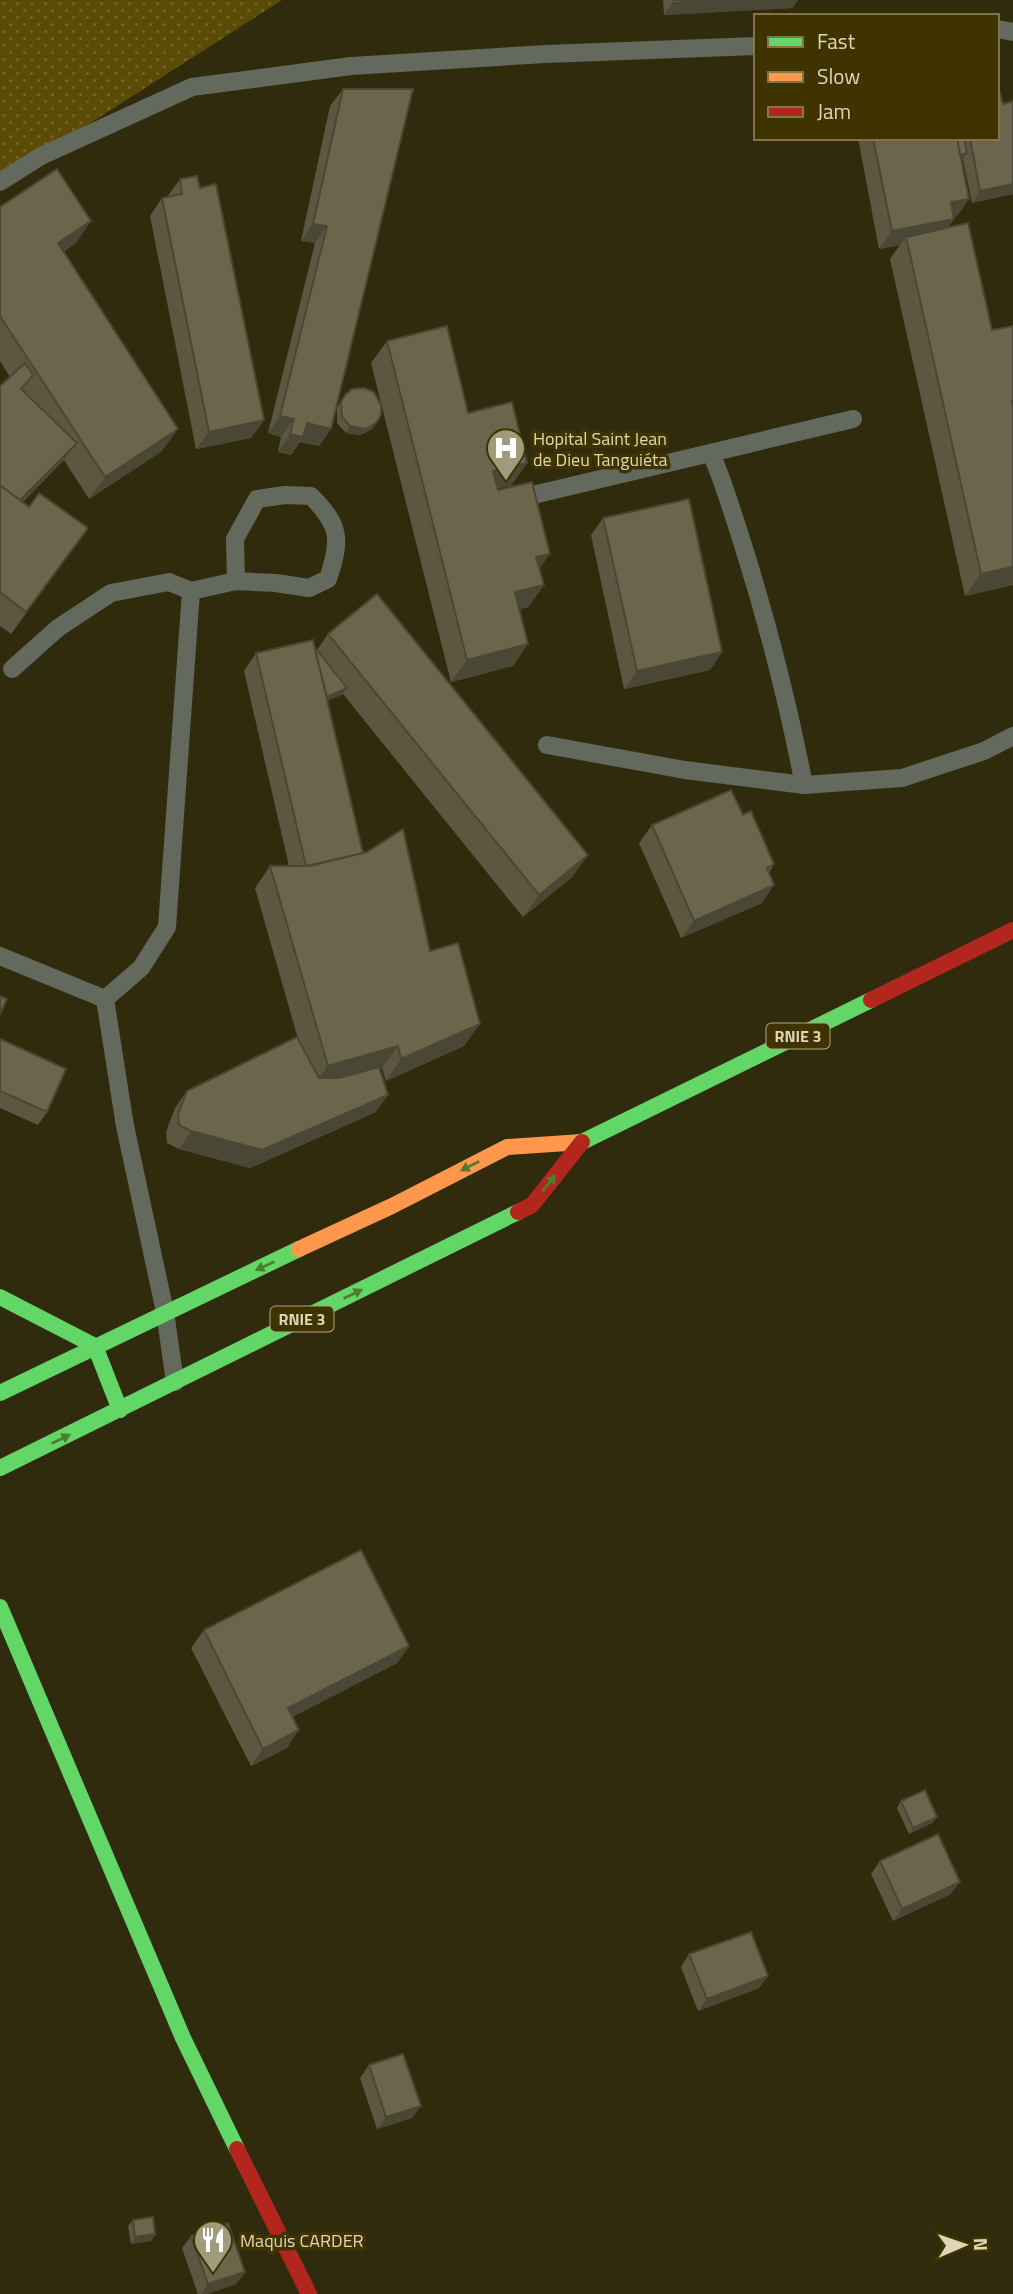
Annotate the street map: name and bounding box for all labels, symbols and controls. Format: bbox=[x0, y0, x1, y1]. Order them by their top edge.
legend bbox=[754, 14, 999, 140]
text: Fast bbox=[817, 25, 856, 57]
text: Slow bbox=[817, 60, 860, 92]
text: Jam bbox=[817, 95, 851, 127]
place label: Hopital Saint Jean de Dieu Tanguiéta bbox=[533, 425, 667, 473]
hospital icon: Hopital Saint Jean de Dieu Tanguiéta bbox=[485, 427, 527, 482]
road number: RNIE 3 bbox=[766, 1024, 830, 1048]
one-way arrow bbox=[460, 1160, 480, 1172]
one-way arrow bbox=[542, 1175, 557, 1193]
one-way arrow bbox=[255, 1260, 275, 1271]
one-way arrow bbox=[343, 1288, 363, 1300]
road number: RNIE 3 bbox=[270, 1306, 334, 1331]
one-way arrow bbox=[51, 1433, 71, 1444]
north arrow bbox=[929, 2210, 999, 2280]
restaurant icon: Maquis CARDER bbox=[192, 2219, 234, 2274]
place label: Maquis CARDER bbox=[240, 2227, 364, 2254]
text: N bbox=[967, 2237, 996, 2251]

